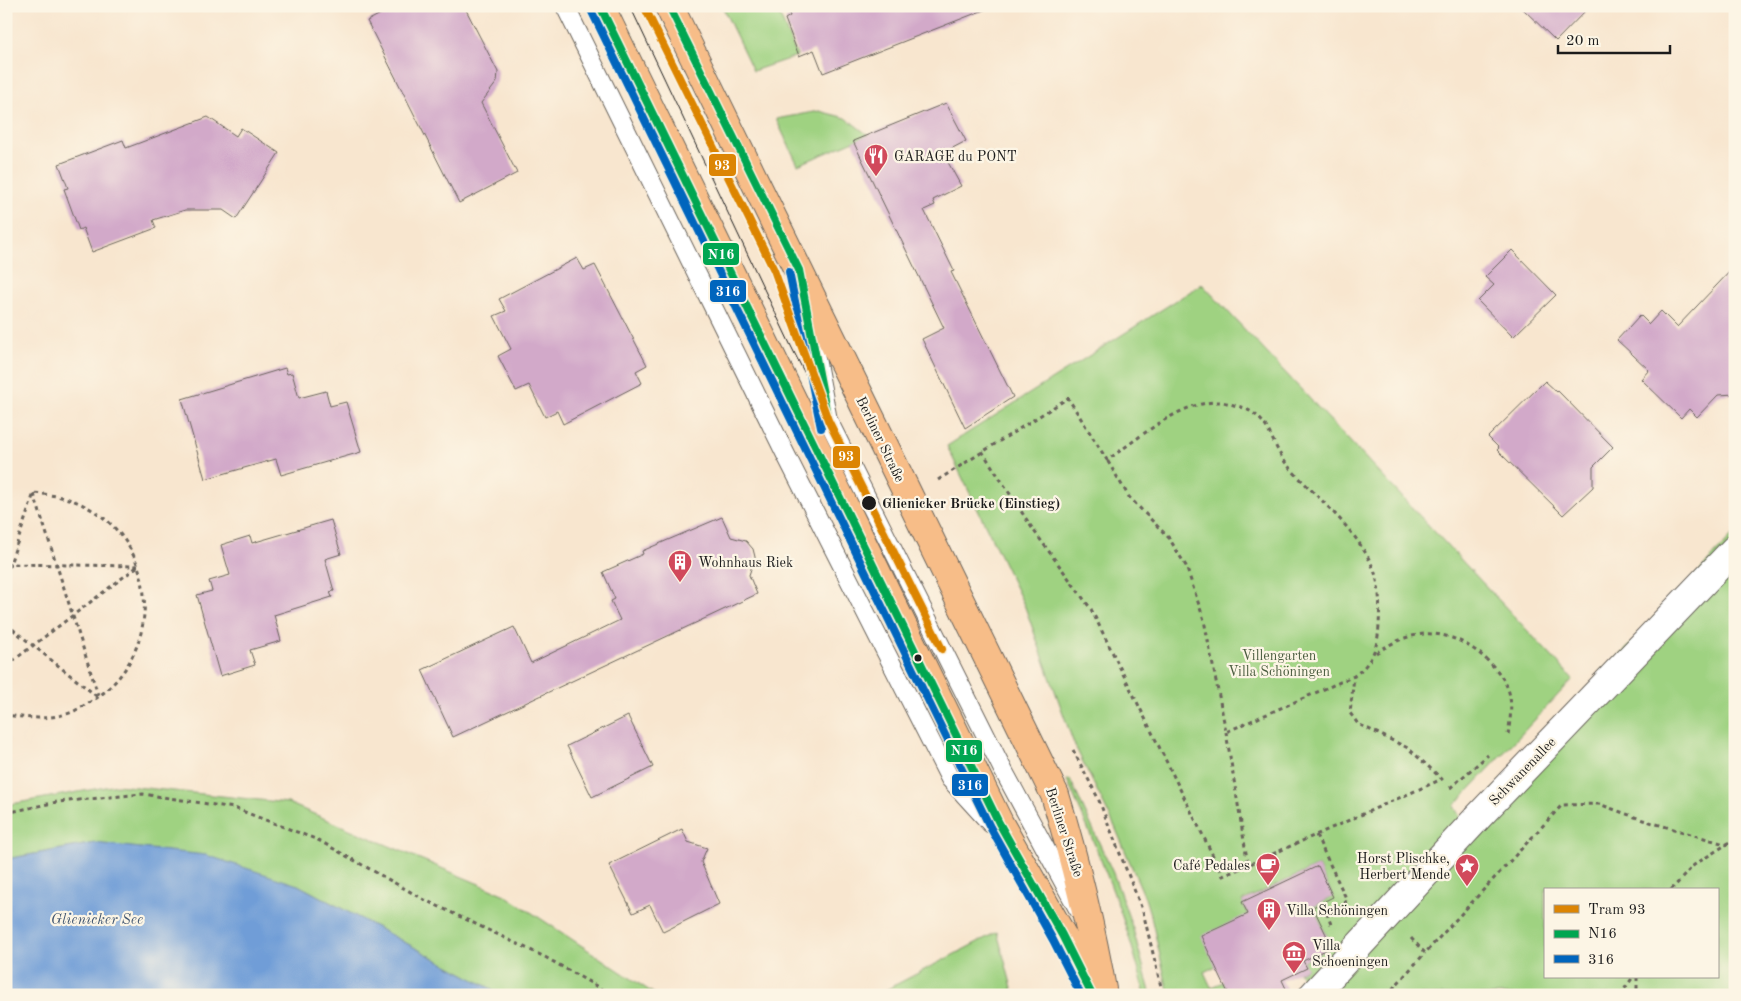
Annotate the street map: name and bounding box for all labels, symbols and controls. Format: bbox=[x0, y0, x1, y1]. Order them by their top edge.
scale bar bbox=[1558, 22, 1671, 54]
text: 20 m bbox=[1566, 34, 1600, 49]
restaurant icon: GARAGE du PONT bbox=[863, 143, 889, 177]
place label: GARAGE du PONT bbox=[894, 150, 1017, 164]
line badge: 93 bbox=[708, 153, 737, 177]
text: 93 bbox=[714, 159, 730, 173]
line badge: N16 bbox=[702, 242, 740, 266]
text: N16 bbox=[708, 248, 734, 262]
line badge: 316 bbox=[709, 279, 747, 303]
text: 316 bbox=[716, 285, 740, 299]
street label: Berliner Straße bbox=[853, 395, 907, 484]
line badge: 93 bbox=[832, 445, 861, 469]
text: 93 bbox=[838, 450, 854, 464]
marker: Glienicker Brücke (Einstieg) bbox=[860, 494, 878, 512]
place label: Glienicker Brücke (Einstieg) bbox=[882, 497, 1060, 511]
building icon: Wohnhaus Riek bbox=[667, 549, 693, 583]
place label: Wohnhaus Riek bbox=[698, 556, 793, 570]
park label: Villengarten Villa Schöningen bbox=[1228, 649, 1331, 679]
unlabelled marker bbox=[913, 653, 923, 663]
street label: Schwanenallee bbox=[1487, 735, 1559, 808]
line badge: N16 bbox=[945, 739, 983, 763]
text: N16 bbox=[951, 744, 977, 758]
line badge: 316 bbox=[951, 773, 989, 797]
text: 316 bbox=[958, 779, 982, 793]
street label: Berliner Straße bbox=[1043, 786, 1085, 879]
cafe icon: Café Pedales bbox=[1255, 852, 1281, 886]
place label: Horst Plischke, Herbert Mende bbox=[1357, 852, 1450, 882]
place icon: Horst Plischke, Herbert Mende bbox=[1454, 853, 1480, 887]
place label: Café Pedales bbox=[1173, 859, 1250, 873]
legend bbox=[1544, 888, 1718, 978]
building icon: Villa Schöningen bbox=[1256, 897, 1282, 931]
text: Tram 93 bbox=[1588, 903, 1646, 918]
place label: Villa Schöningen bbox=[1286, 904, 1389, 918]
water label: Glienicker See bbox=[51, 913, 143, 928]
text: N16 bbox=[1588, 927, 1617, 942]
place label: Villa Schoeningen bbox=[1312, 939, 1389, 969]
museum icon: Villa Schoeningen bbox=[1281, 940, 1307, 974]
text: 316 bbox=[1588, 953, 1614, 968]

